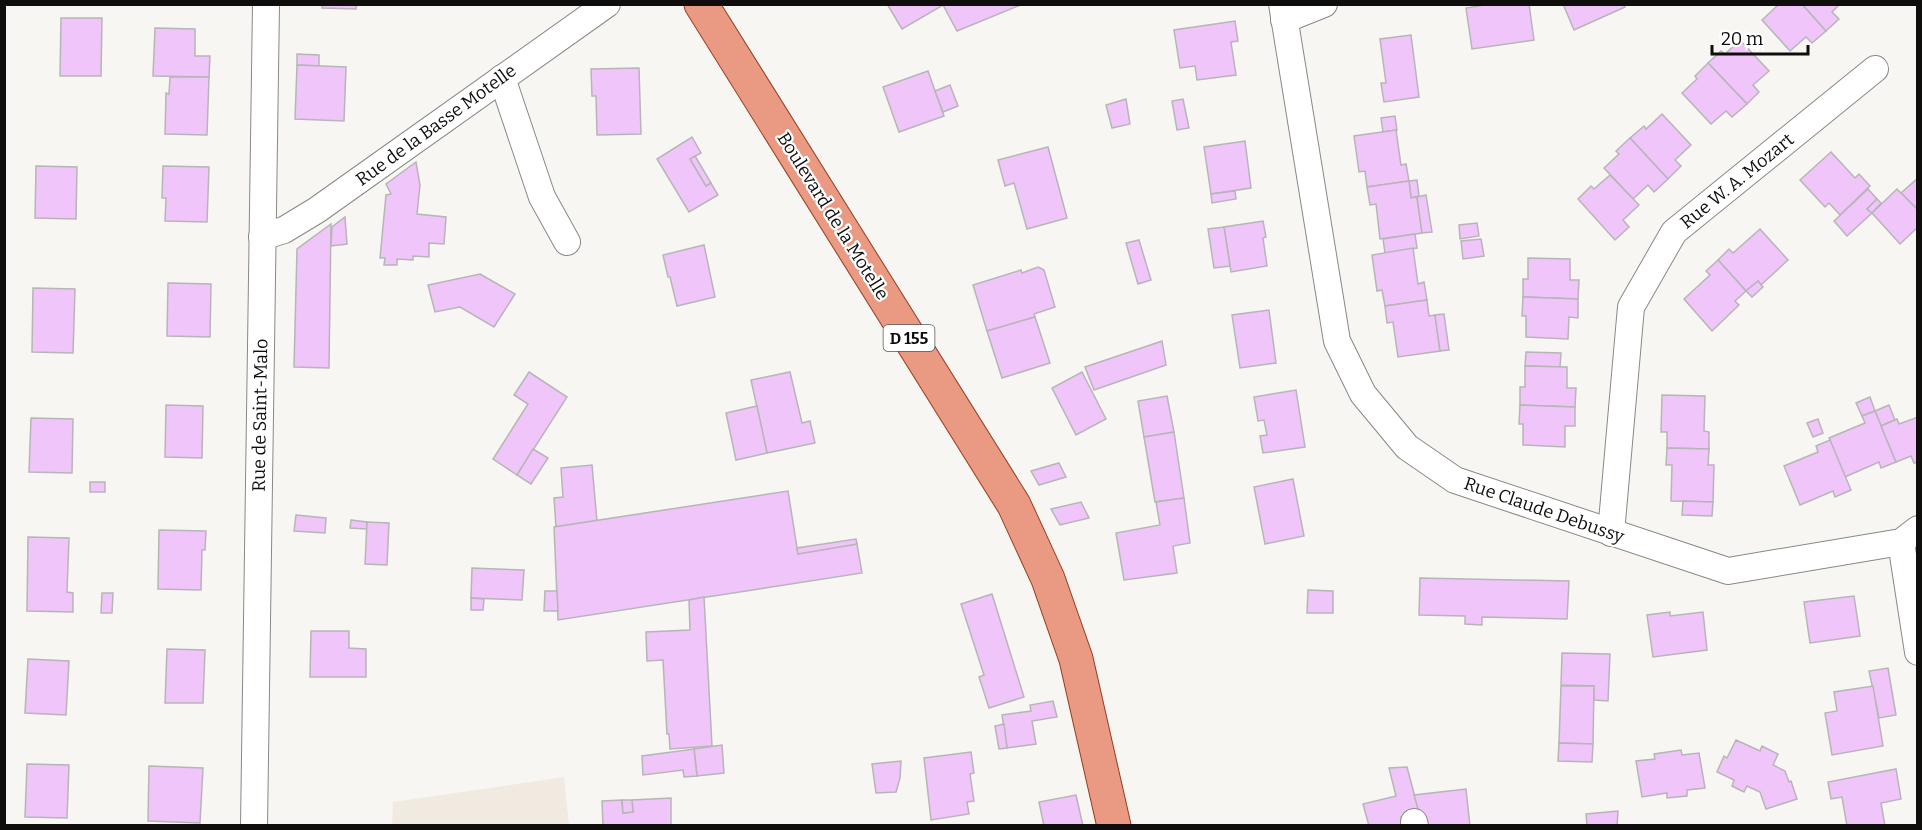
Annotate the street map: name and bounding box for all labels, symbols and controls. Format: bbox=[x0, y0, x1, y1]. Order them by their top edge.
scale bar bbox=[1712, 18, 1808, 56]
text: 20 m bbox=[1721, 28, 1763, 50]
street label: Rue de la Basse Motelle bbox=[352, 59, 520, 191]
street label: Boulevard de la Motelle bbox=[772, 128, 894, 304]
street label: Rue W. A. Mozart bbox=[1676, 128, 1799, 233]
road number: D 155 bbox=[884, 325, 934, 351]
street label: Rue de Saint-Malo bbox=[248, 338, 272, 492]
street label: Rue Claude Debussy bbox=[1461, 472, 1627, 548]

